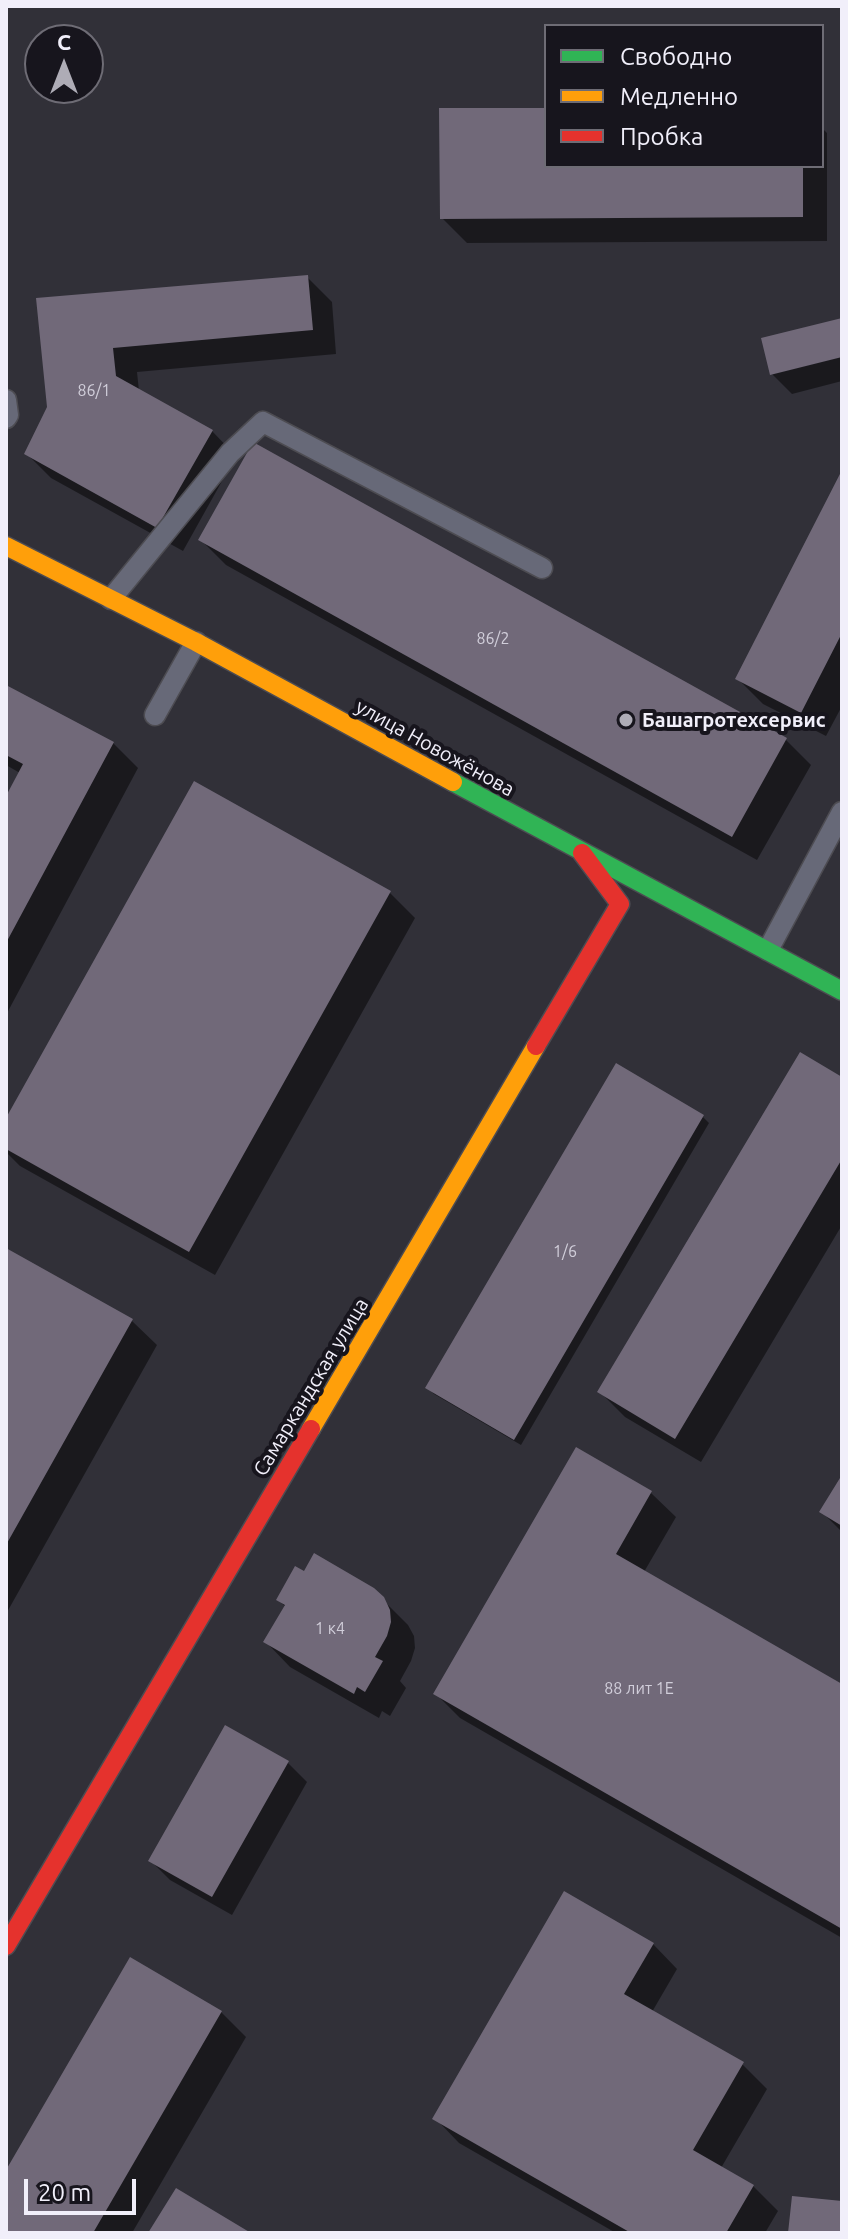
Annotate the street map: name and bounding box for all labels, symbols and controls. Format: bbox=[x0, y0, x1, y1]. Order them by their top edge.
north arrow bbox=[24, 24, 104, 104]
legend bbox=[544, 24, 824, 168]
text: С bbox=[57, 29, 71, 54]
text: Свободно bbox=[620, 43, 732, 70]
text: Медленно bbox=[620, 83, 738, 110]
text: Пробка bbox=[620, 123, 703, 150]
house number: 86/1 bbox=[78, 381, 110, 401]
house number: 86/2 bbox=[477, 629, 509, 649]
street label: улица Новожёнова bbox=[351, 694, 519, 802]
place label: Башагротехсервис bbox=[642, 708, 825, 732]
marker: Башагротехсервис bbox=[617, 711, 635, 729]
house number: 1/6 bbox=[553, 1242, 577, 1262]
street label: Самаркандская улица bbox=[248, 1294, 374, 1480]
house number: 1 к4 bbox=[315, 1619, 345, 1639]
house number: 88 лит 1Е bbox=[604, 1679, 674, 1699]
scale bar bbox=[28, 2163, 140, 2213]
text: 20 m bbox=[38, 2179, 91, 2206]

